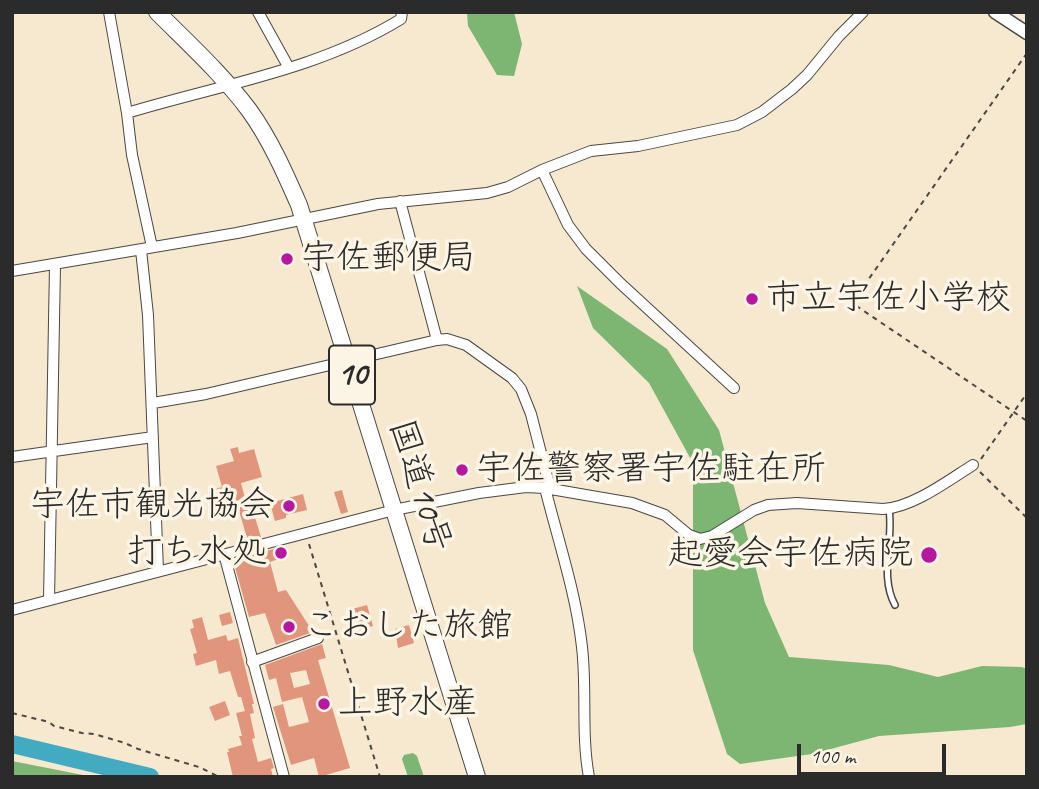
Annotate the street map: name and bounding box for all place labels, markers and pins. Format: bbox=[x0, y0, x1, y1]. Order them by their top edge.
place label: 宇佐郵便局 bbox=[301, 238, 476, 280]
marker: 宇佐郵便局 bbox=[279, 251, 295, 267]
place label: 市立宇佐小学校 bbox=[766, 278, 1011, 320]
marker: 市立宇佐小学校 bbox=[744, 291, 760, 307]
place label: 宇佐警察署宇佐駐在所 bbox=[476, 449, 826, 491]
marker: 宇佐警察署宇佐駐在所 bbox=[454, 462, 470, 478]
place label: 宇佐市観光協会 bbox=[30, 485, 275, 527]
marker: 宇佐市観光協会 bbox=[281, 498, 297, 514]
place label: 打ち水処 bbox=[127, 532, 267, 574]
place label: 起愛会宇佐病院 bbox=[668, 534, 913, 576]
marker: 打ち水処 bbox=[273, 545, 289, 561]
marker: 起愛会宇佐病院 bbox=[919, 545, 939, 565]
place label: こおした旅館 bbox=[303, 606, 513, 648]
marker: こおした旅館 bbox=[281, 619, 297, 635]
place label: 上野水産 bbox=[338, 683, 478, 725]
marker: 上野水産 bbox=[316, 696, 332, 712]

